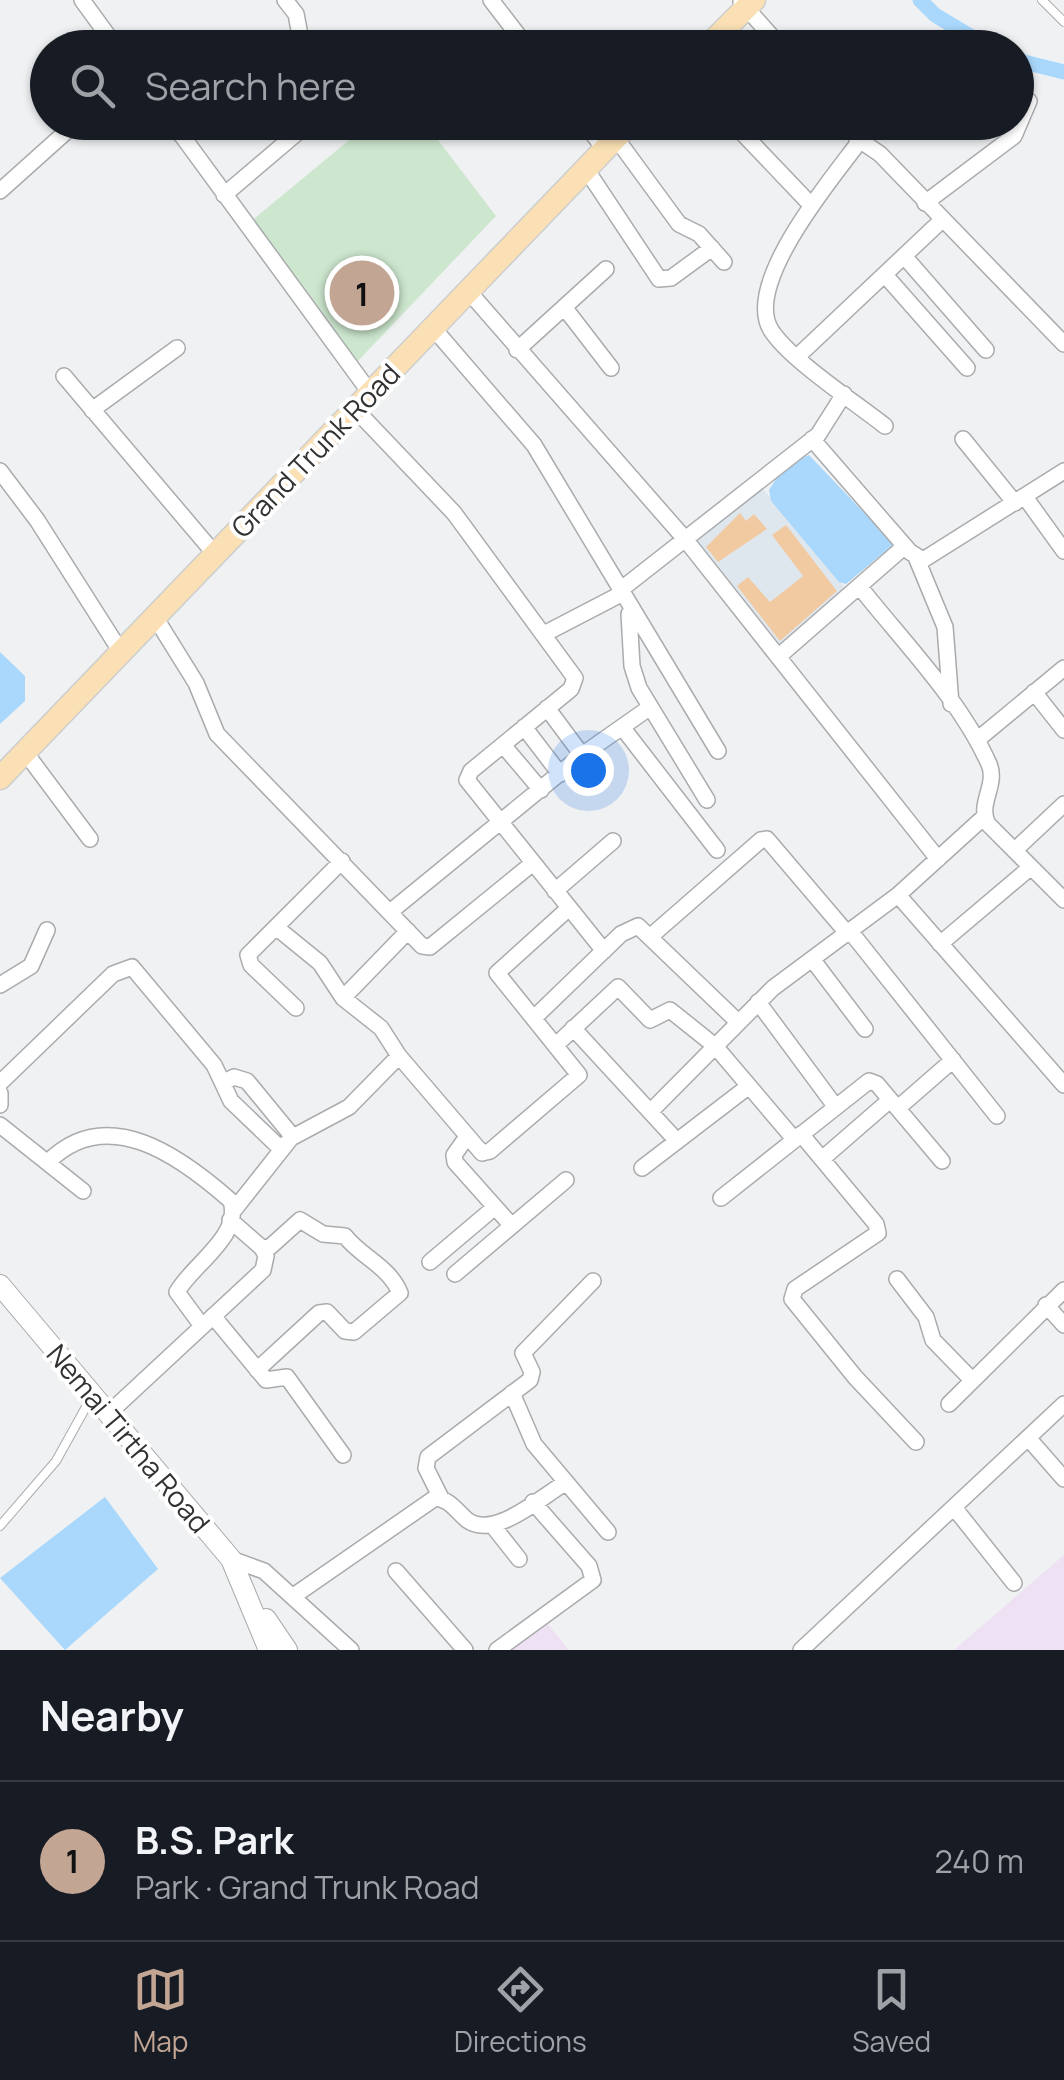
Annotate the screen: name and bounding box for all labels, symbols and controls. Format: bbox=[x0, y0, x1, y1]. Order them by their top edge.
search box bbox=[30, 30, 1034, 140]
icon: search bbox=[65, 58, 120, 113]
text: Search here bbox=[145, 59, 356, 111]
pin: 1 bbox=[330, 256, 394, 330]
street label: Grand Trunk Road bbox=[222, 355, 408, 545]
your location bbox=[563, 745, 614, 796]
street label: Nemai Tirtha Road bbox=[39, 1336, 219, 1540]
text: Nearby bbox=[40, 1686, 184, 1744]
text: B.S. Park bbox=[135, 1813, 294, 1865]
text: 1 bbox=[65, 1839, 80, 1883]
text: 240 m bbox=[934, 1839, 1024, 1883]
text: Park · Grand Trunk Road bbox=[135, 1865, 479, 1909]
tab: Map bbox=[133, 1962, 188, 2060]
tab: Directions bbox=[454, 1962, 587, 2060]
tab: Saved bbox=[852, 1962, 931, 2060]

